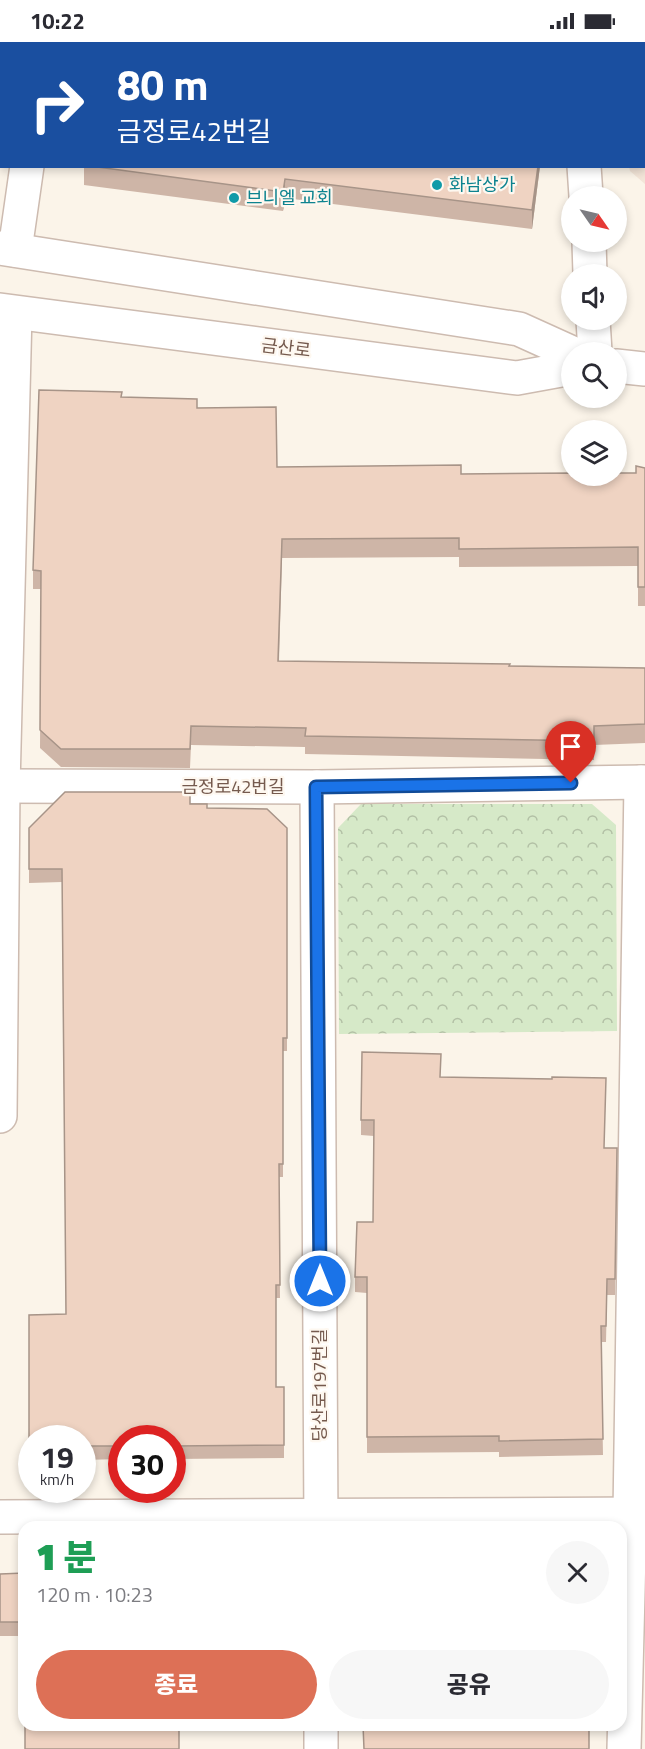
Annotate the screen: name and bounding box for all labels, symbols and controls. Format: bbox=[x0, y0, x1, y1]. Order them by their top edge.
text: 10:22 bbox=[30, 4, 85, 38]
text: 80 m bbox=[117, 52, 209, 116]
icon: right bbox=[18, 66, 96, 144]
text: 금정로42번길 bbox=[117, 110, 271, 151]
place label: 화남상가 bbox=[449, 171, 516, 198]
marker: 화남상가 bbox=[430, 178, 444, 192]
place label: 브니엘 교회 bbox=[246, 184, 333, 211]
north arrow bbox=[561, 186, 627, 252]
map controls bbox=[561, 186, 627, 486]
marker: 브니엘 교회 bbox=[227, 191, 241, 205]
button: sound bbox=[561, 264, 627, 330]
street label: 금산로 bbox=[260, 331, 312, 364]
button: search bbox=[561, 342, 627, 408]
button: layers bbox=[561, 420, 627, 486]
pin bbox=[545, 721, 596, 783]
icon: arrive bbox=[554, 730, 587, 763]
street label: 금정로42번길 bbox=[182, 773, 284, 800]
position arrow bbox=[288, 1249, 352, 1313]
street label: 당산로197번길 bbox=[306, 1328, 333, 1442]
speed limit sign: 30 bbox=[108, 1425, 186, 1503]
text: 19 bbox=[40, 1434, 74, 1480]
text: km/h bbox=[40, 1468, 74, 1491]
text: 1 분 bbox=[36, 1529, 97, 1584]
button: close bbox=[546, 1541, 609, 1604]
text: 120 m · 10:23 bbox=[36, 1579, 153, 1610]
button: 종료 bbox=[36, 1650, 317, 1719]
button: 공유 bbox=[329, 1650, 609, 1719]

